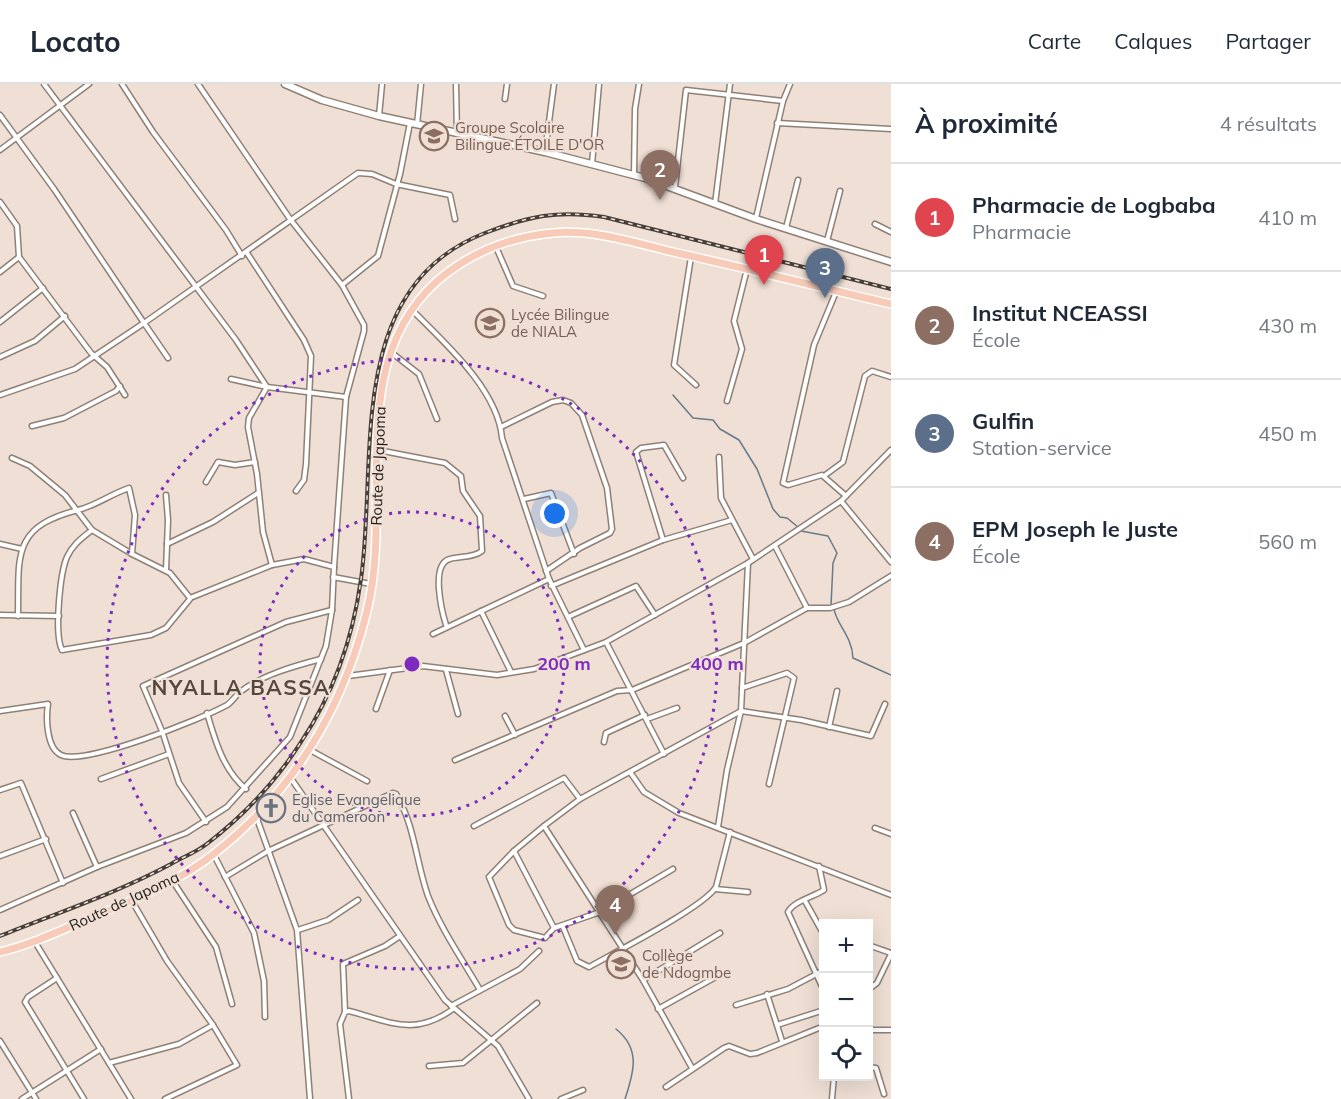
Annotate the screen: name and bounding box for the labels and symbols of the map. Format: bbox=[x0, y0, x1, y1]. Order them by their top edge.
place label: Groupe Scolaire Bilingue ÉTOILE D'OR bbox=[455, 118, 604, 154]
school or university icon: Groupe Scolaire Bilingue ÉTOILE D'OR bbox=[418, 120, 450, 152]
pin: 2 bbox=[640, 150, 680, 200]
pin: 1 bbox=[744, 236, 783, 285]
pin: 3 bbox=[806, 248, 844, 298]
place label: Lycée Bilingue de NIALA bbox=[511, 305, 609, 341]
school or university icon: Lycée Bilingue de NIALA bbox=[474, 307, 506, 339]
street label: Route de Japoma bbox=[366, 406, 390, 526]
your location bbox=[540, 499, 569, 528]
text: 200 m bbox=[537, 652, 591, 675]
text: 400 m bbox=[690, 652, 744, 675]
centre of rings bbox=[402, 654, 422, 674]
district label: NYALLA BASSA bbox=[152, 674, 330, 700]
place label: Eglise Evangelique du Cameroon bbox=[292, 790, 421, 826]
church icon: Eglise Evangelique du Cameroon bbox=[255, 792, 287, 824]
street label: Route de Japoma bbox=[66, 867, 182, 935]
pin: 4 bbox=[596, 886, 634, 935]
place label: Collège de Ndogmbe bbox=[642, 946, 731, 982]
school or university icon: Collège de Ndogmbe bbox=[605, 948, 637, 980]

